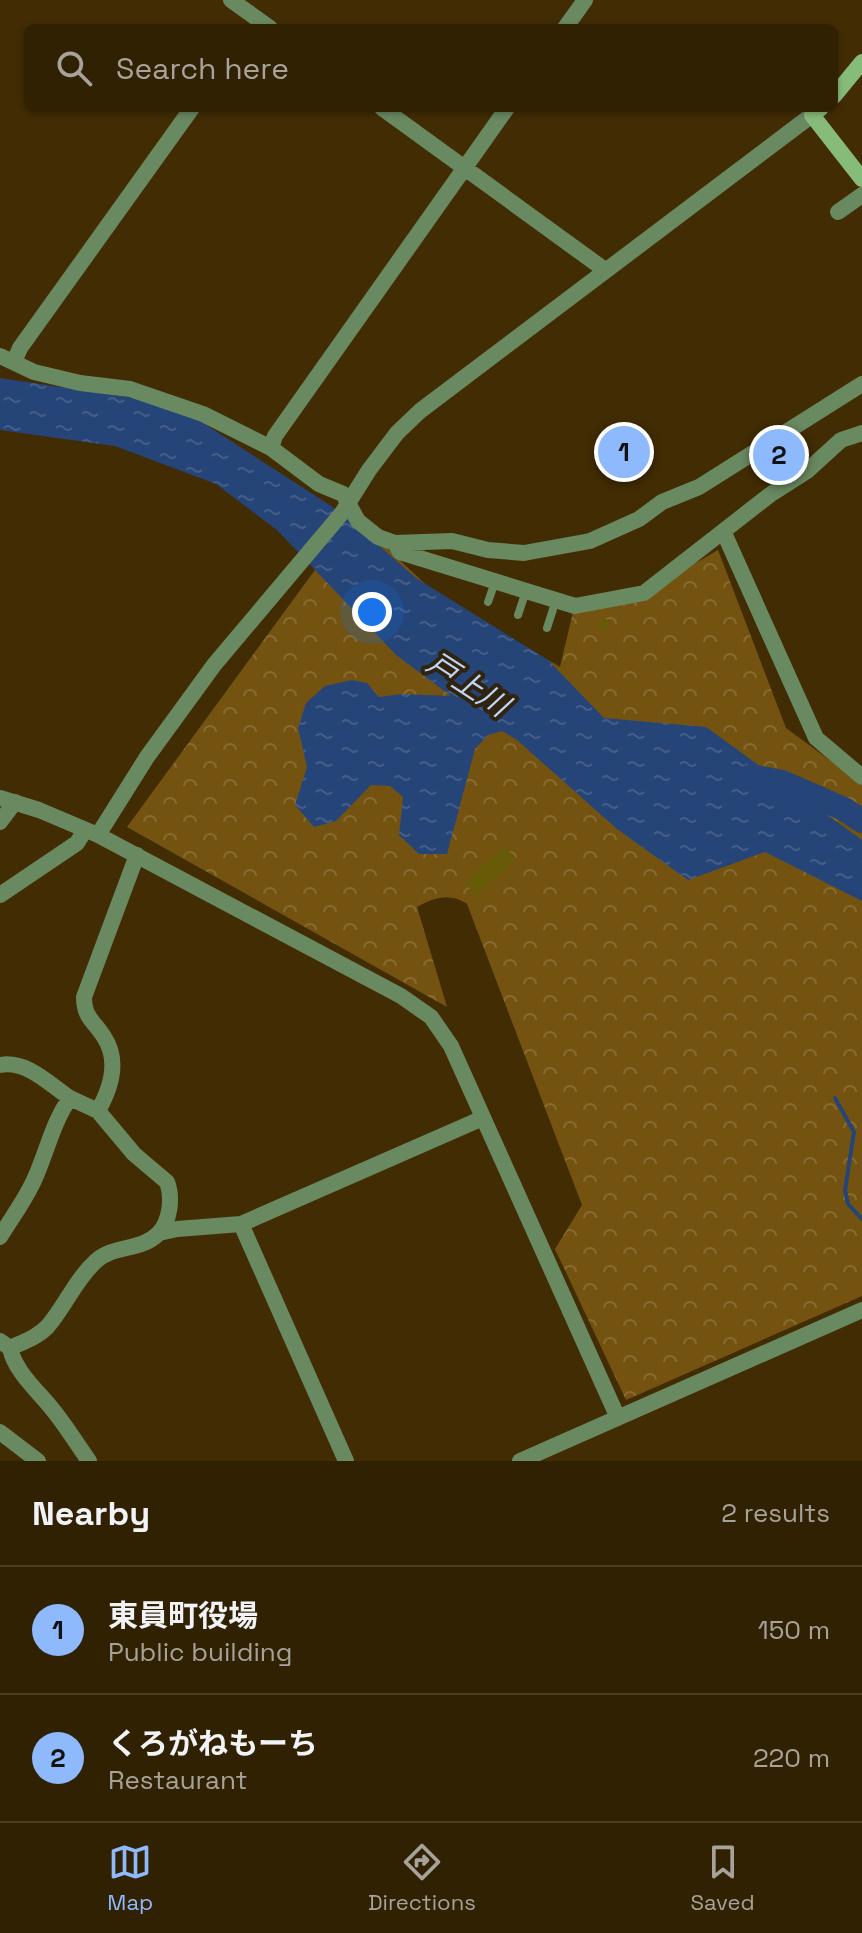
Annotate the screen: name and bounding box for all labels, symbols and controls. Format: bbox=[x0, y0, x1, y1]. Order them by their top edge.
search box bbox=[24, 24, 838, 112]
icon: search bbox=[52, 46, 96, 90]
text: Search here bbox=[116, 49, 289, 88]
pin: 1 bbox=[598, 422, 650, 482]
pin: 2 bbox=[753, 425, 805, 485]
your location bbox=[352, 592, 392, 632]
water label: 戸上川 bbox=[420, 643, 519, 726]
text: Nearby bbox=[32, 1492, 150, 1535]
text: 2 results bbox=[721, 1496, 830, 1530]
text: 東員町役場 bbox=[108, 1596, 258, 1635]
text: 1 bbox=[52, 1613, 64, 1647]
text: 150 m bbox=[758, 1613, 830, 1647]
text: Public building bbox=[108, 1635, 292, 1669]
text: くろがねもーち bbox=[108, 1724, 318, 1763]
text: 2 bbox=[50, 1741, 66, 1775]
text: 220 m bbox=[753, 1741, 830, 1775]
text: Restaurant bbox=[108, 1763, 247, 1797]
tab: Map bbox=[107, 1840, 153, 1916]
tab: Directions bbox=[368, 1840, 476, 1916]
tab: Saved bbox=[690, 1840, 755, 1916]

